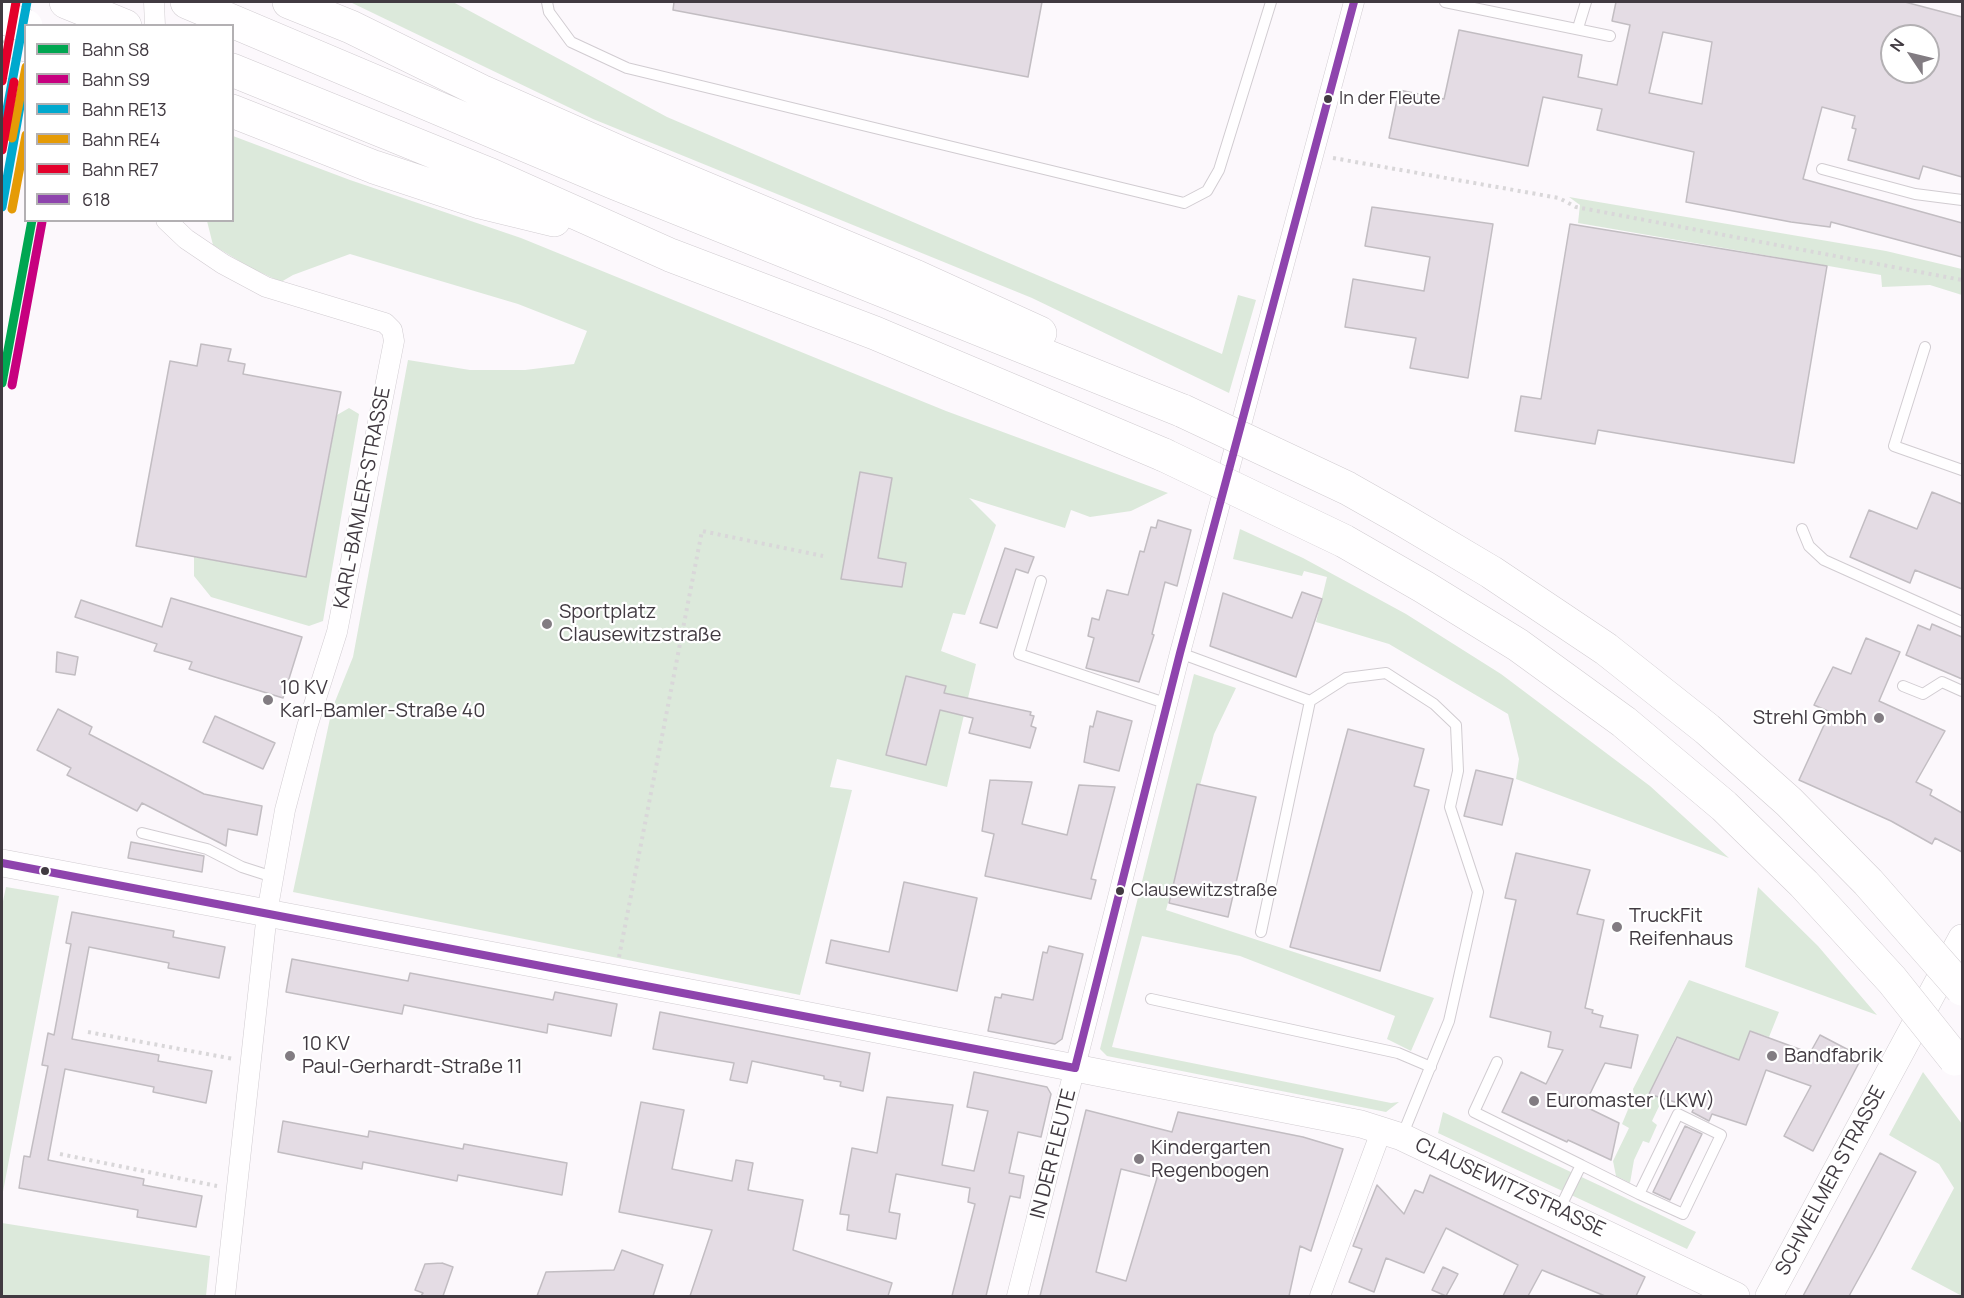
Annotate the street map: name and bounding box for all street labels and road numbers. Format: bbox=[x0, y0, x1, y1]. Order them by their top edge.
street label: KARL-BAMLER-STRASSE bbox=[330, 385, 396, 611]
street label: SCHWELMER STRASSE bbox=[1771, 1082, 1891, 1280]
street label: IN DER FLEUTE bbox=[1026, 1087, 1082, 1221]
street label: CLAUSEWITZSTRASSE bbox=[1411, 1133, 1609, 1243]

